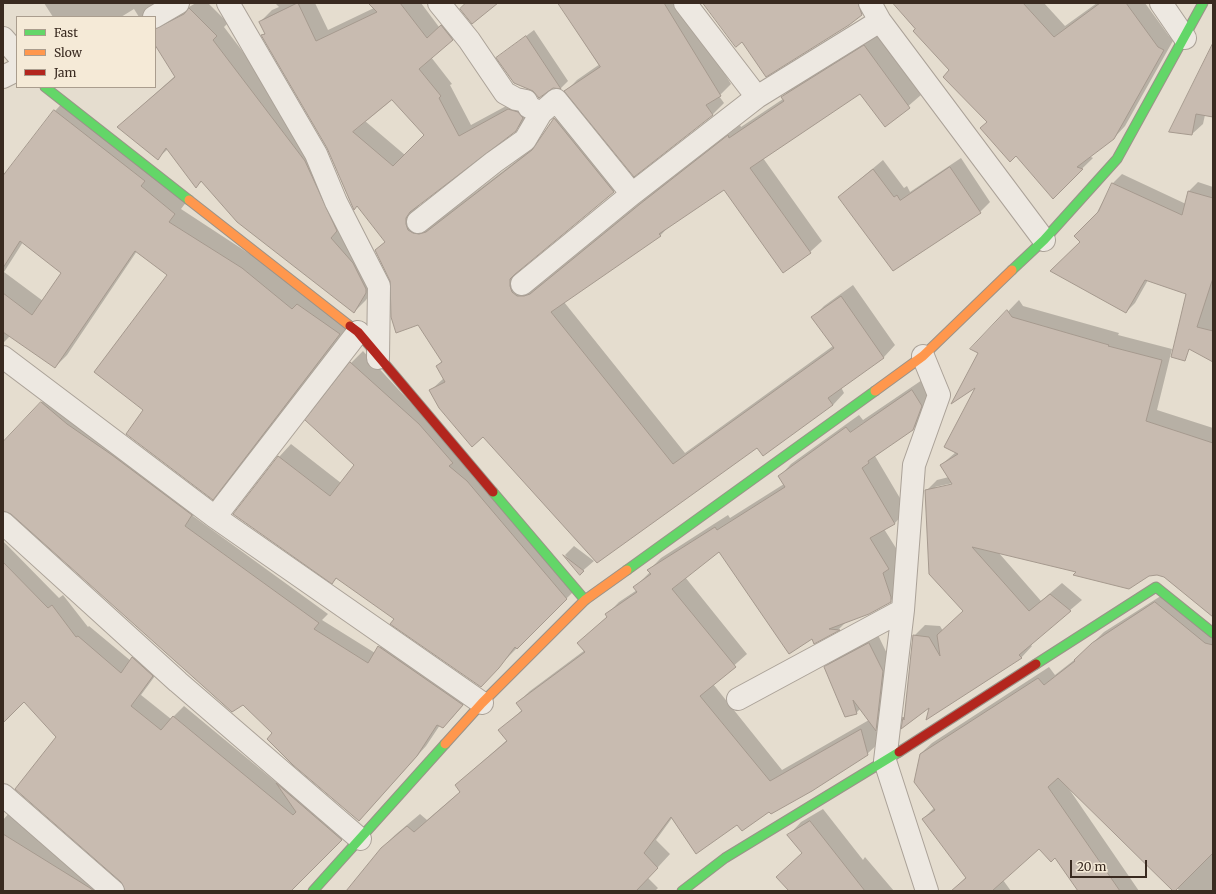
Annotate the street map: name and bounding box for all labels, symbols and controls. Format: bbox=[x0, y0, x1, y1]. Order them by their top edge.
legend bbox=[16, 16, 156, 88]
text: Fast bbox=[54, 25, 78, 40]
text: Slow bbox=[54, 45, 82, 60]
text: Jam bbox=[54, 65, 76, 80]
scale bar bbox=[1072, 852, 1149, 878]
text: 20 m bbox=[1077, 859, 1106, 874]

